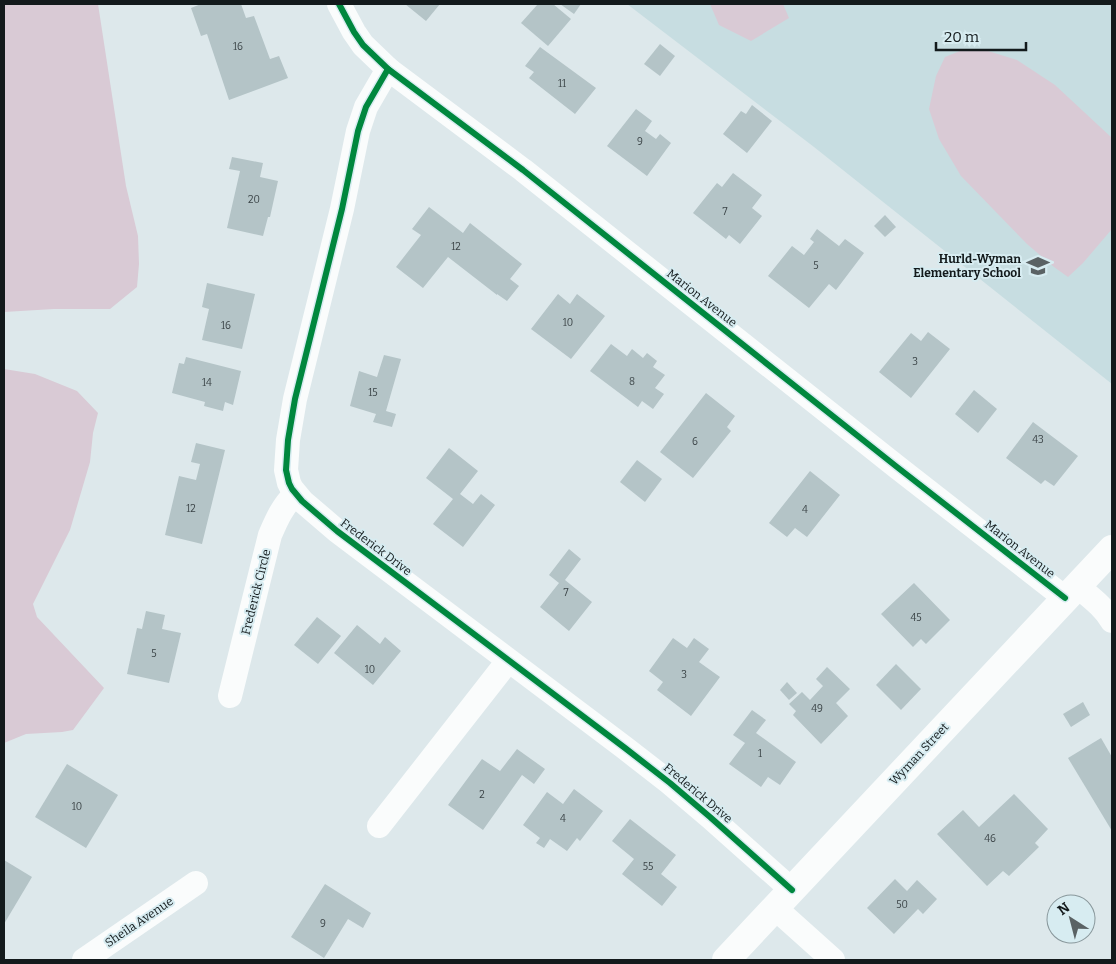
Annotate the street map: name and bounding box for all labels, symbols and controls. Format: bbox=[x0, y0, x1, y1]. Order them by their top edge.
scale bar bbox=[936, 20, 1026, 52]
text: 20 m bbox=[944, 28, 980, 46]
house number: 16 bbox=[233, 41, 243, 53]
house number: 11 bbox=[558, 78, 566, 90]
house number: 9 bbox=[637, 136, 643, 148]
house number: 20 bbox=[248, 194, 260, 206]
house number: 7 bbox=[722, 206, 728, 218]
house number: 12 bbox=[451, 241, 461, 253]
place label: Hurld-Wyman Elementary School bbox=[913, 252, 1021, 280]
school or university icon: Hurld-Wyman Elementary School bbox=[1025, 253, 1051, 279]
house number: 5 bbox=[813, 260, 819, 272]
street label: Marion Avenue bbox=[664, 266, 740, 330]
house number: 10 bbox=[563, 317, 573, 329]
house number: 16 bbox=[221, 320, 231, 332]
house number: 3 bbox=[912, 356, 918, 368]
house number: 8 bbox=[629, 376, 635, 388]
house number: 14 bbox=[202, 377, 212, 389]
house number: 15 bbox=[368, 387, 378, 399]
house number: 43 bbox=[1032, 434, 1044, 446]
house number: 6 bbox=[692, 436, 698, 448]
house number: 12 bbox=[186, 503, 196, 515]
house number: 4 bbox=[802, 504, 808, 516]
street label: Frederick Drive bbox=[338, 516, 414, 578]
street label: Marion Avenue bbox=[982, 517, 1058, 581]
street label: Frederick Circle bbox=[239, 548, 273, 636]
house number: 7 bbox=[563, 587, 569, 599]
house number: 45 bbox=[910, 612, 922, 624]
house number: 5 bbox=[151, 648, 157, 660]
house number: 10 bbox=[365, 664, 375, 676]
house number: 3 bbox=[681, 669, 687, 681]
house number: 49 bbox=[811, 703, 823, 715]
street label: Wyman Street bbox=[887, 720, 952, 788]
house number: 1 bbox=[758, 748, 762, 760]
street label: Frederick Drive bbox=[661, 760, 735, 826]
house number: 2 bbox=[479, 789, 485, 801]
house number: 10 bbox=[72, 801, 82, 813]
house number: 4 bbox=[560, 813, 566, 825]
house number: 46 bbox=[984, 833, 996, 845]
house number: 55 bbox=[643, 861, 653, 873]
street label: Sheila Avenue bbox=[102, 894, 176, 950]
north arrow bbox=[1046, 894, 1096, 944]
house number: 50 bbox=[896, 899, 908, 911]
text: N bbox=[1054, 899, 1073, 919]
house number: 9 bbox=[320, 918, 326, 930]

